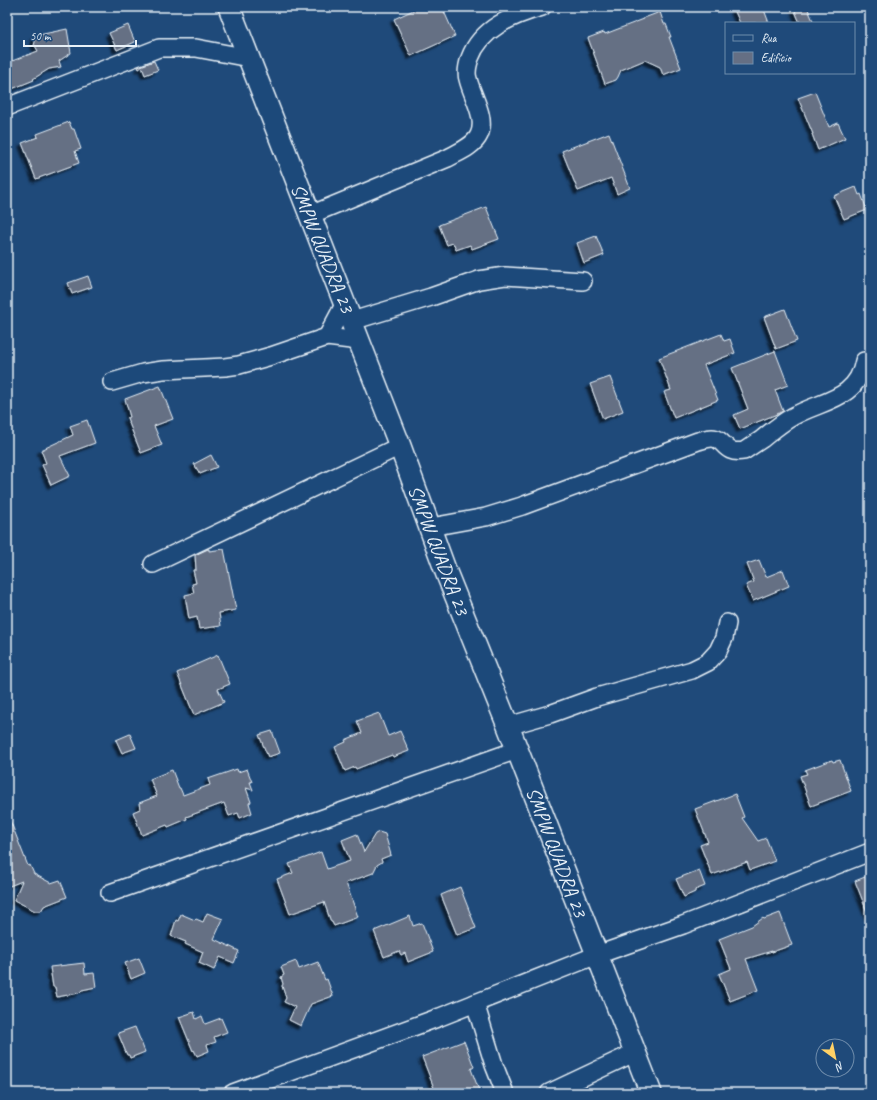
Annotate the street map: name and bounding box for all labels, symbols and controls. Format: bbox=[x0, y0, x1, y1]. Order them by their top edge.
scale bar bbox=[24, 22, 136, 48]
legend bbox=[725, 22, 855, 74]
text: 50 m bbox=[30, 28, 52, 44]
text: Rua bbox=[761, 30, 778, 46]
text: Edifício bbox=[761, 50, 793, 66]
street label: SMPW QUADRA 23 bbox=[285, 180, 361, 318]
street label: SMPW QUADRA 23 bbox=[402, 482, 475, 620]
street label: SMPW QUADRA 23 bbox=[520, 784, 593, 922]
north arrow bbox=[815, 1038, 855, 1078]
text: N bbox=[832, 1059, 847, 1075]

